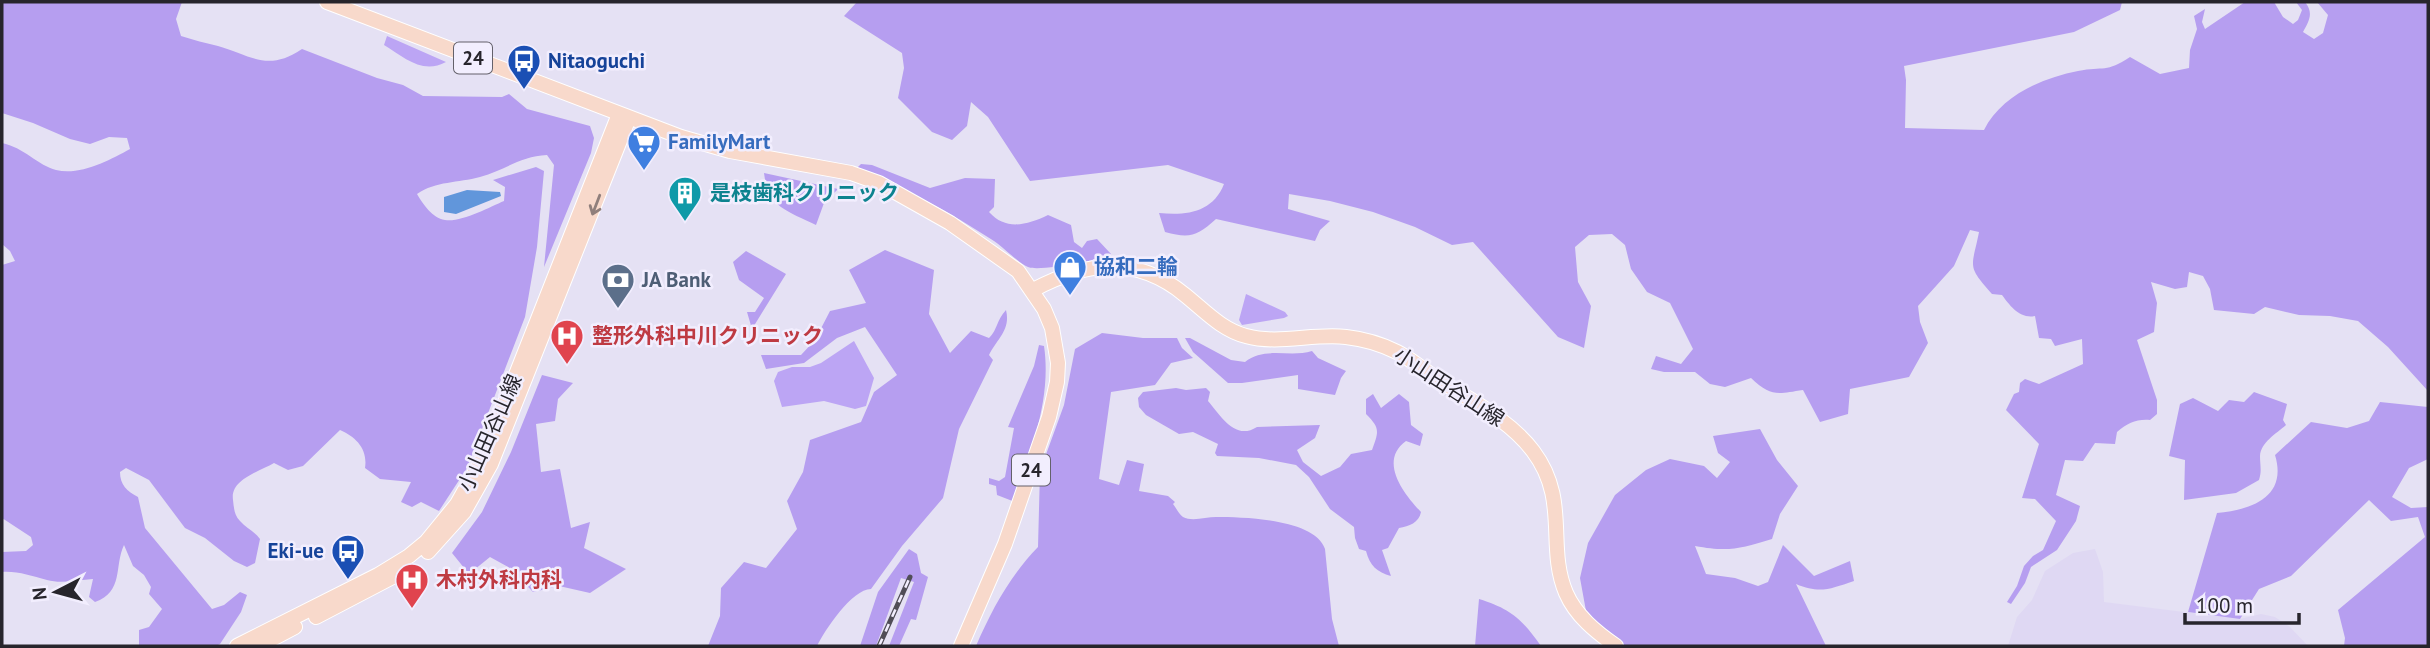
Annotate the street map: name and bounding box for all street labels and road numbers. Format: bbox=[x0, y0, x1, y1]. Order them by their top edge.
road number: 24 bbox=[454, 43, 492, 74]
street label: 小山田谷山線 bbox=[1389, 341, 1509, 432]
street label: 小山田谷山線 bbox=[452, 370, 528, 496]
road number: 24 bbox=[1012, 454, 1050, 485]

